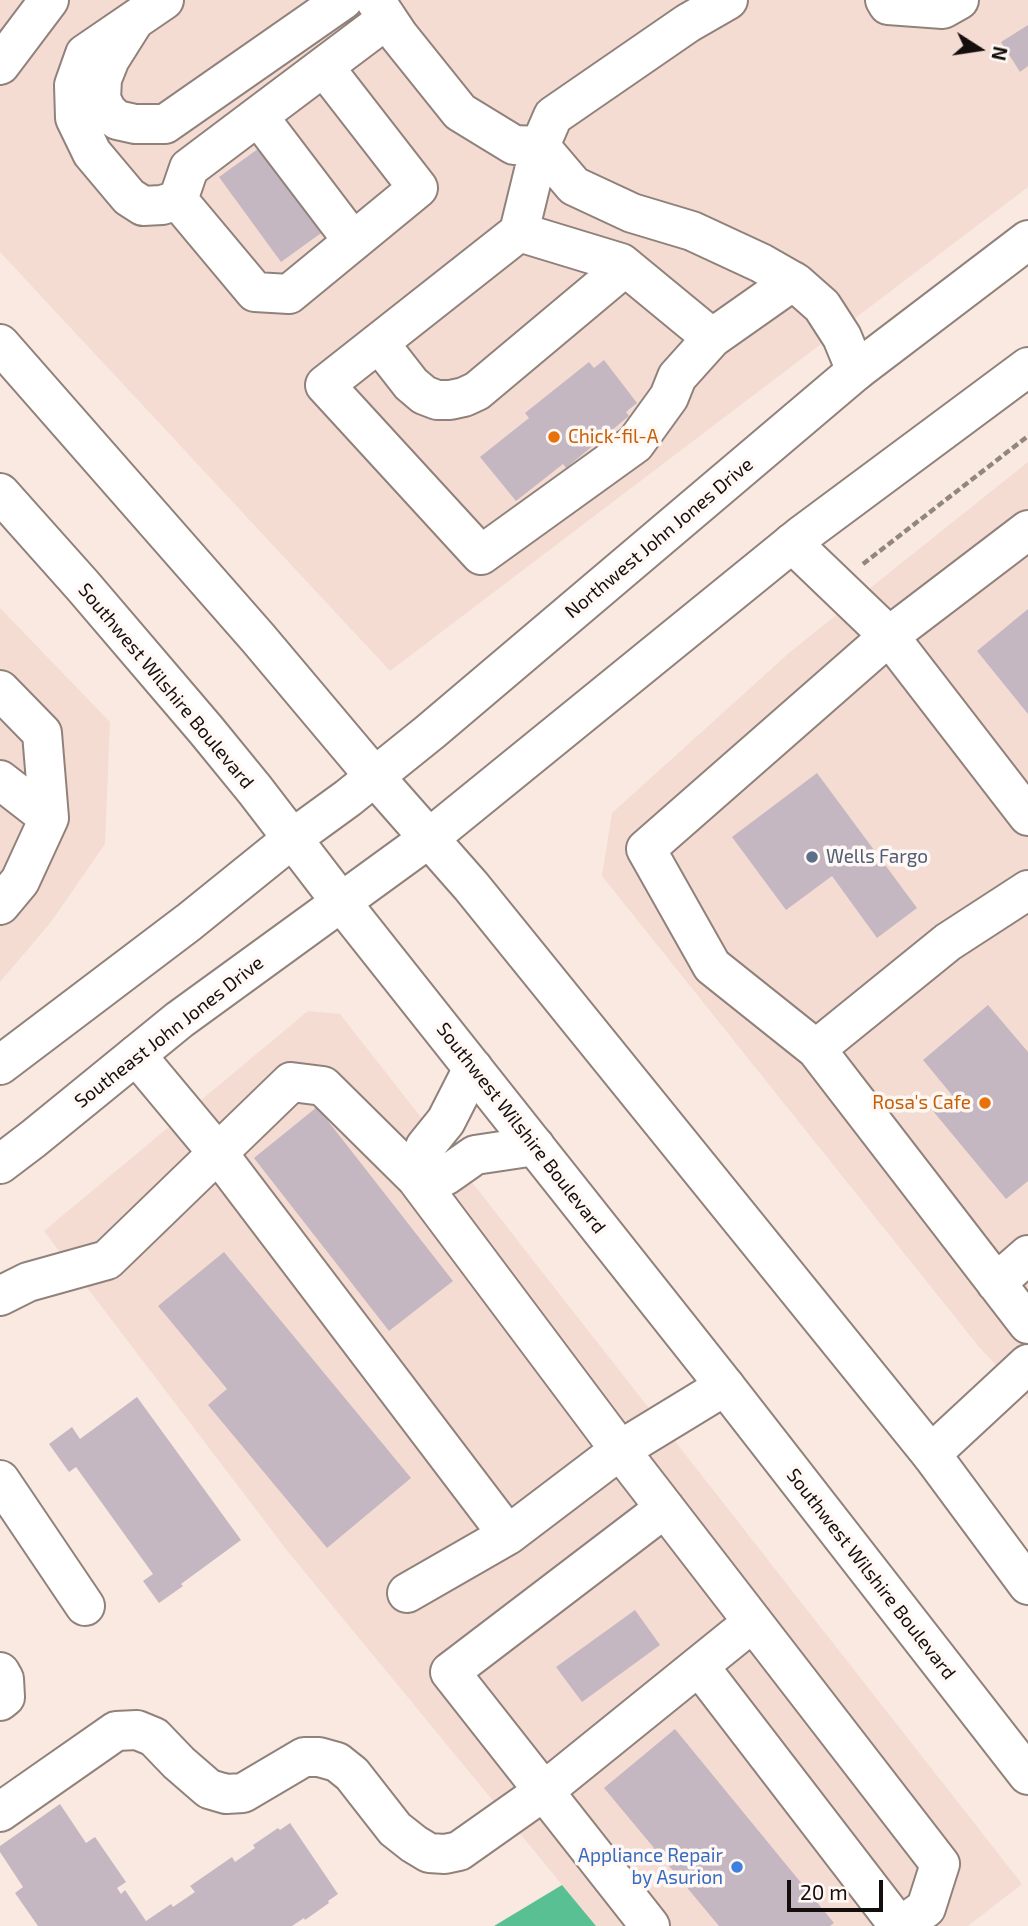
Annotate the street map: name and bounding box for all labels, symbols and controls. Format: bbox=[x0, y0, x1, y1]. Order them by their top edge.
north arrow bbox=[944, 14, 1014, 84]
text: N bbox=[987, 44, 1013, 63]
place label: Chick-fil-A bbox=[568, 426, 659, 448]
marker: Chick-fil-A bbox=[546, 429, 562, 445]
street label: Northwest John Jones Drive bbox=[560, 453, 758, 623]
street label: Southwest Wilshire Boulevard bbox=[73, 579, 259, 793]
place label: Wells Fargo bbox=[826, 846, 928, 868]
marker: Wells Fargo bbox=[804, 849, 820, 865]
street label: Southeast John Jones Drive bbox=[70, 951, 268, 1113]
street label: Southwest Wilshire Boulevard bbox=[432, 1018, 610, 1238]
place label: Rosa's Cafe bbox=[872, 1092, 971, 1114]
marker: Rosa's Cafe bbox=[977, 1095, 993, 1111]
street label: Southwest Wilshire Boulevard bbox=[782, 1464, 960, 1684]
place label: Appliance Repair by Asurion bbox=[578, 1845, 723, 1889]
marker: Appliance Repair by Asurion bbox=[729, 1859, 745, 1875]
scale bar bbox=[790, 1867, 886, 1911]
text: 20 m bbox=[800, 1879, 848, 1904]

